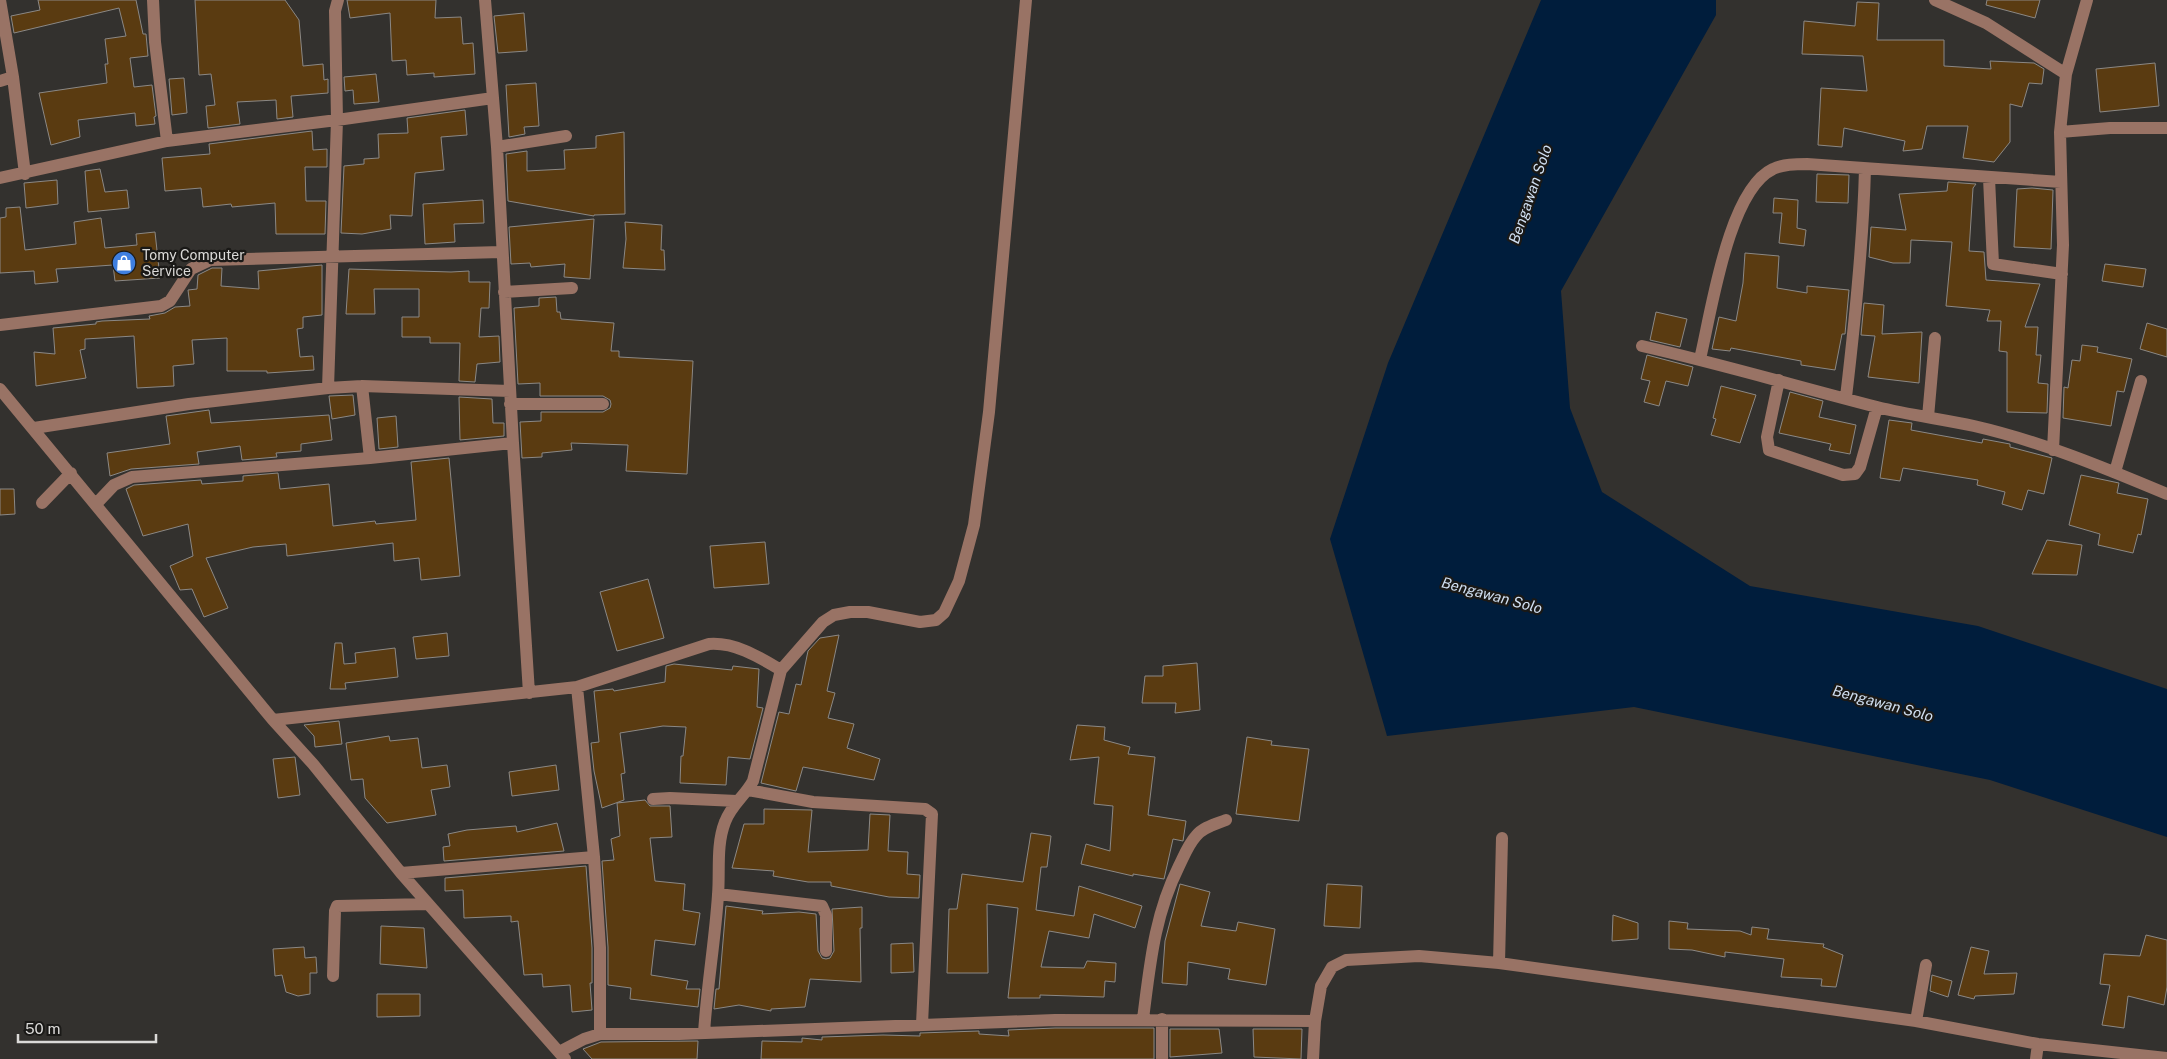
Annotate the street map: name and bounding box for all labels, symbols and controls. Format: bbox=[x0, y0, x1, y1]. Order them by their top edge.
water label: Bengawan Solo bbox=[1505, 142, 1555, 246]
place label: Tomy Computer Service bbox=[142, 247, 245, 279]
shop icon: Tomy Computer Service bbox=[111, 250, 137, 276]
water label: Bengawan Solo bbox=[1440, 573, 1544, 617]
water label: Bengawan Solo bbox=[1831, 681, 1935, 725]
scale bar bbox=[18, 1012, 155, 1044]
text: 50 m bbox=[25, 1020, 60, 1037]

